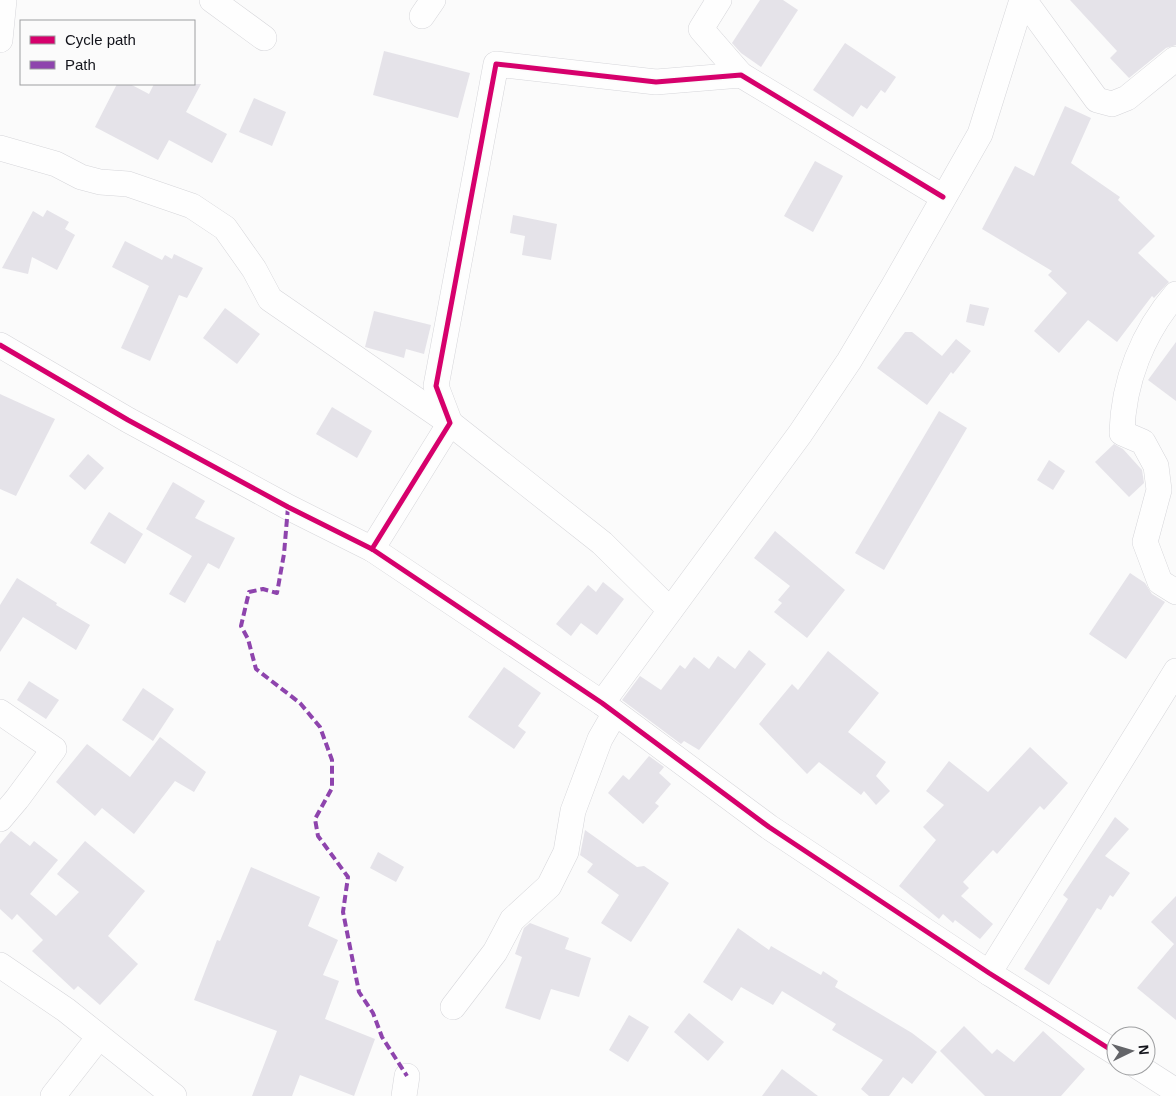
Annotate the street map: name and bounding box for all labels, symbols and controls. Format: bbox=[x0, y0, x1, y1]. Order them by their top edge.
legend bbox=[20, 20, 195, 85]
text: Cycle path bbox=[65, 31, 136, 48]
text: Path bbox=[65, 56, 96, 73]
north arrow bbox=[1106, 1026, 1156, 1076]
text: N bbox=[1136, 1044, 1152, 1056]

